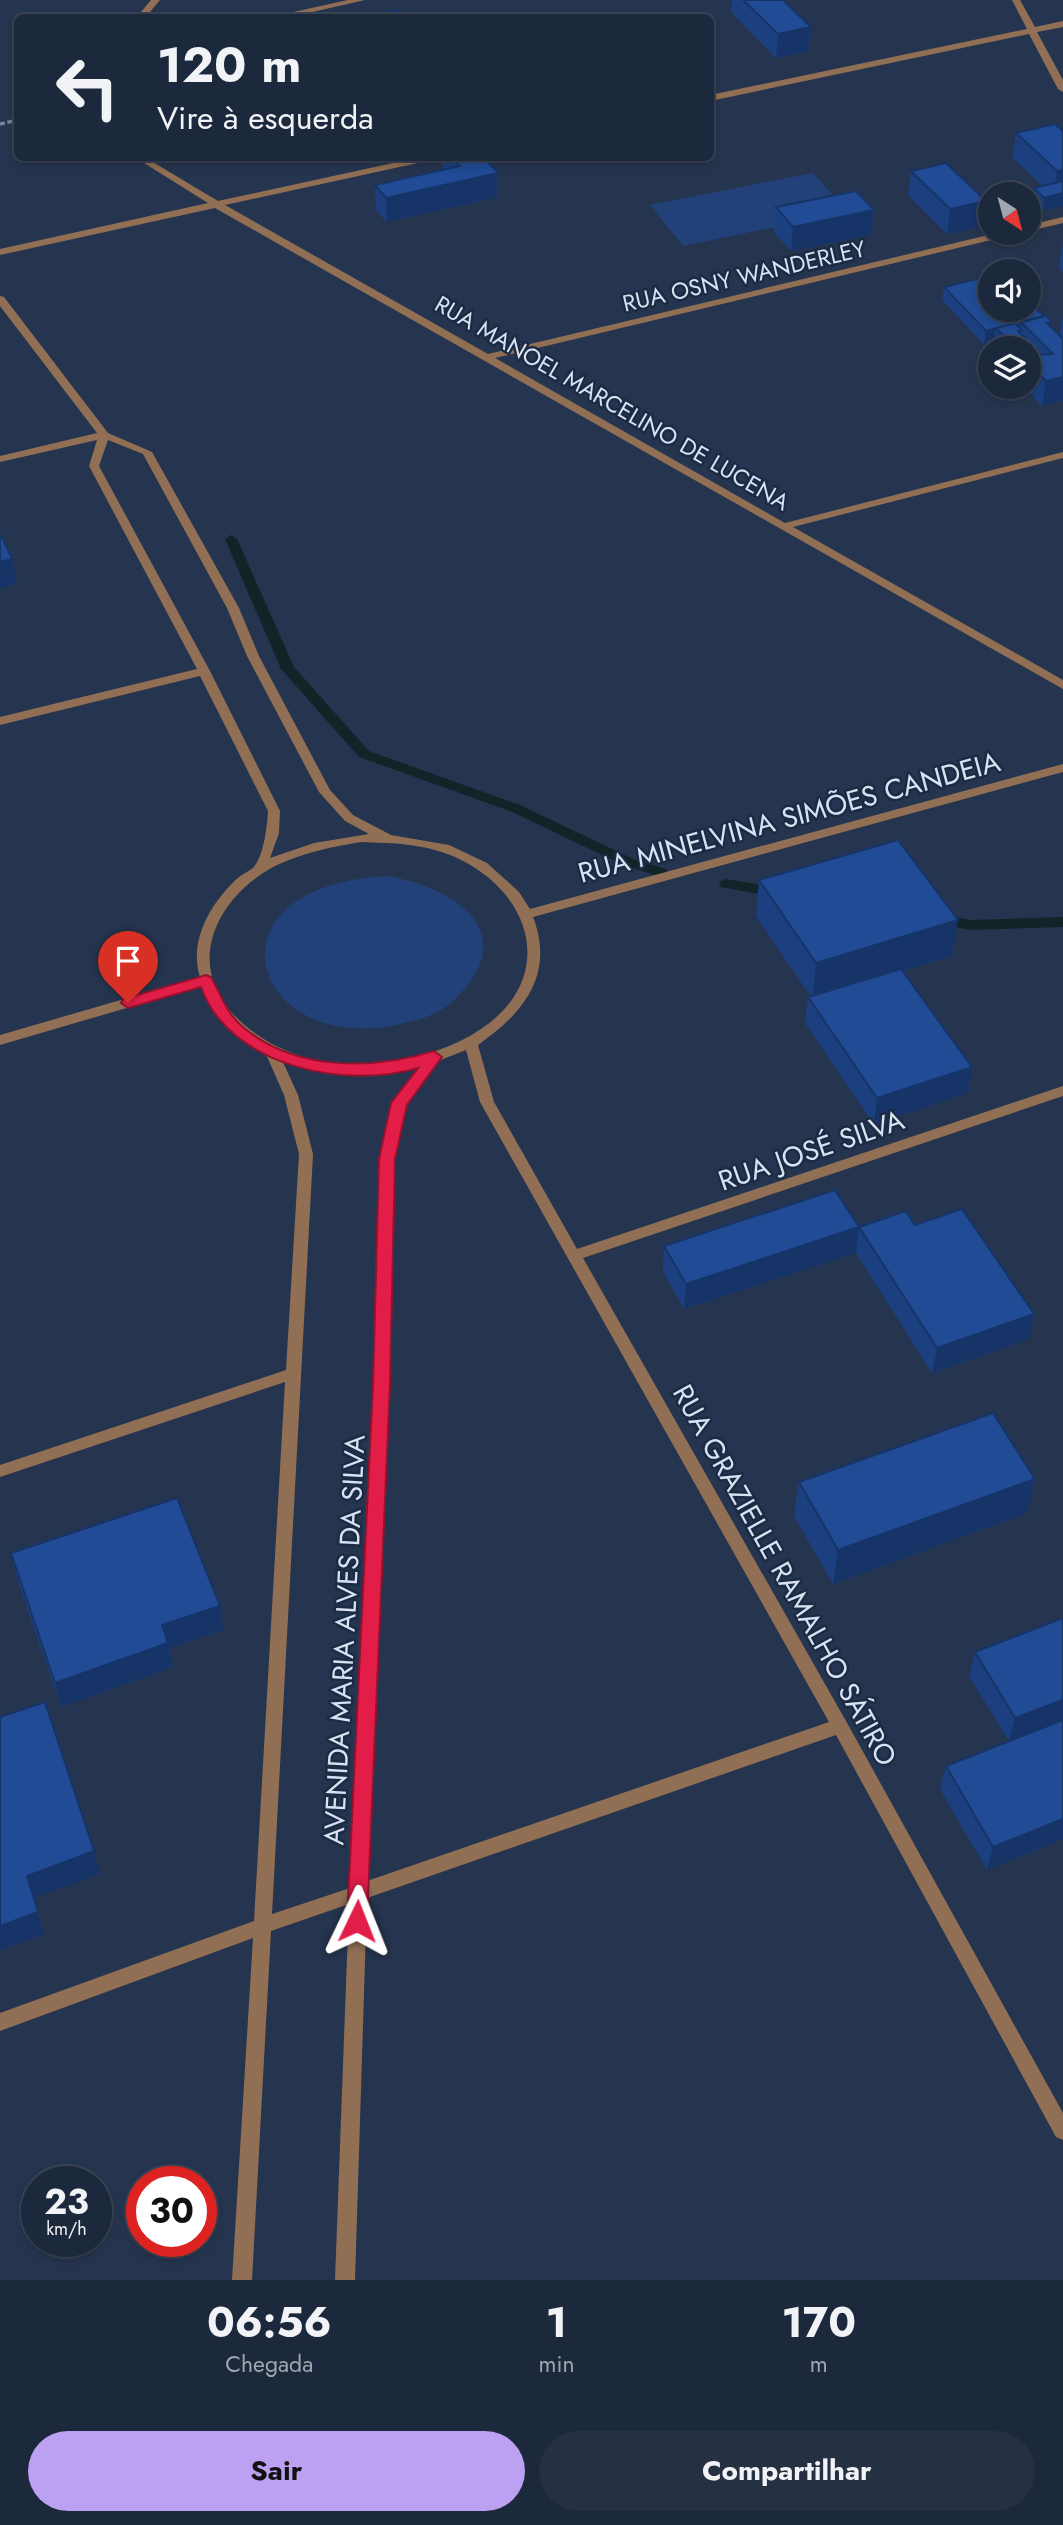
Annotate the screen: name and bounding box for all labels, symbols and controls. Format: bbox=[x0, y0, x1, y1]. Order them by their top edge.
text: 120 m bbox=[157, 30, 301, 100]
icon: left bbox=[42, 42, 133, 133]
text: Vire à esquerda bbox=[157, 95, 374, 141]
north arrow bbox=[978, 182, 1041, 245]
map controls bbox=[978, 182, 1041, 399]
street label: RUA OSNY WANDERLEY bbox=[619, 231, 869, 320]
button: sound bbox=[978, 259, 1041, 322]
street label: RUA MANOEL MARCELINO DE LUCENA bbox=[428, 287, 796, 519]
button: layers bbox=[978, 336, 1041, 399]
street label: RUA MINELVINA SIMÕES CANDEIA bbox=[574, 741, 1005, 894]
pin bbox=[98, 931, 158, 1003]
icon: arrive bbox=[109, 942, 147, 980]
street label: RUA JOSÉ SILVA bbox=[713, 1099, 910, 1201]
street label: RUA GRAZIELLE RAMALHO SÁTIRO bbox=[662, 1377, 907, 1773]
street label: AVENIDA MARIA ALVES DA SILVA bbox=[313, 1433, 376, 1846]
position arrow bbox=[320, 1884, 394, 1958]
speed limit sign: 30 bbox=[126, 2166, 217, 2257]
text: 23 bbox=[44, 2177, 89, 2227]
text: km/h bbox=[46, 2216, 87, 2242]
text: 06:56 bbox=[207, 2292, 332, 2353]
text: 1 bbox=[546, 2292, 567, 2353]
text: 170 bbox=[781, 2292, 856, 2353]
text: Chegada bbox=[225, 2347, 313, 2381]
text: min bbox=[539, 2347, 575, 2381]
text: m bbox=[810, 2347, 828, 2381]
button: Sair bbox=[28, 2431, 525, 2511]
button: Compartilhar bbox=[539, 2431, 1035, 2511]

